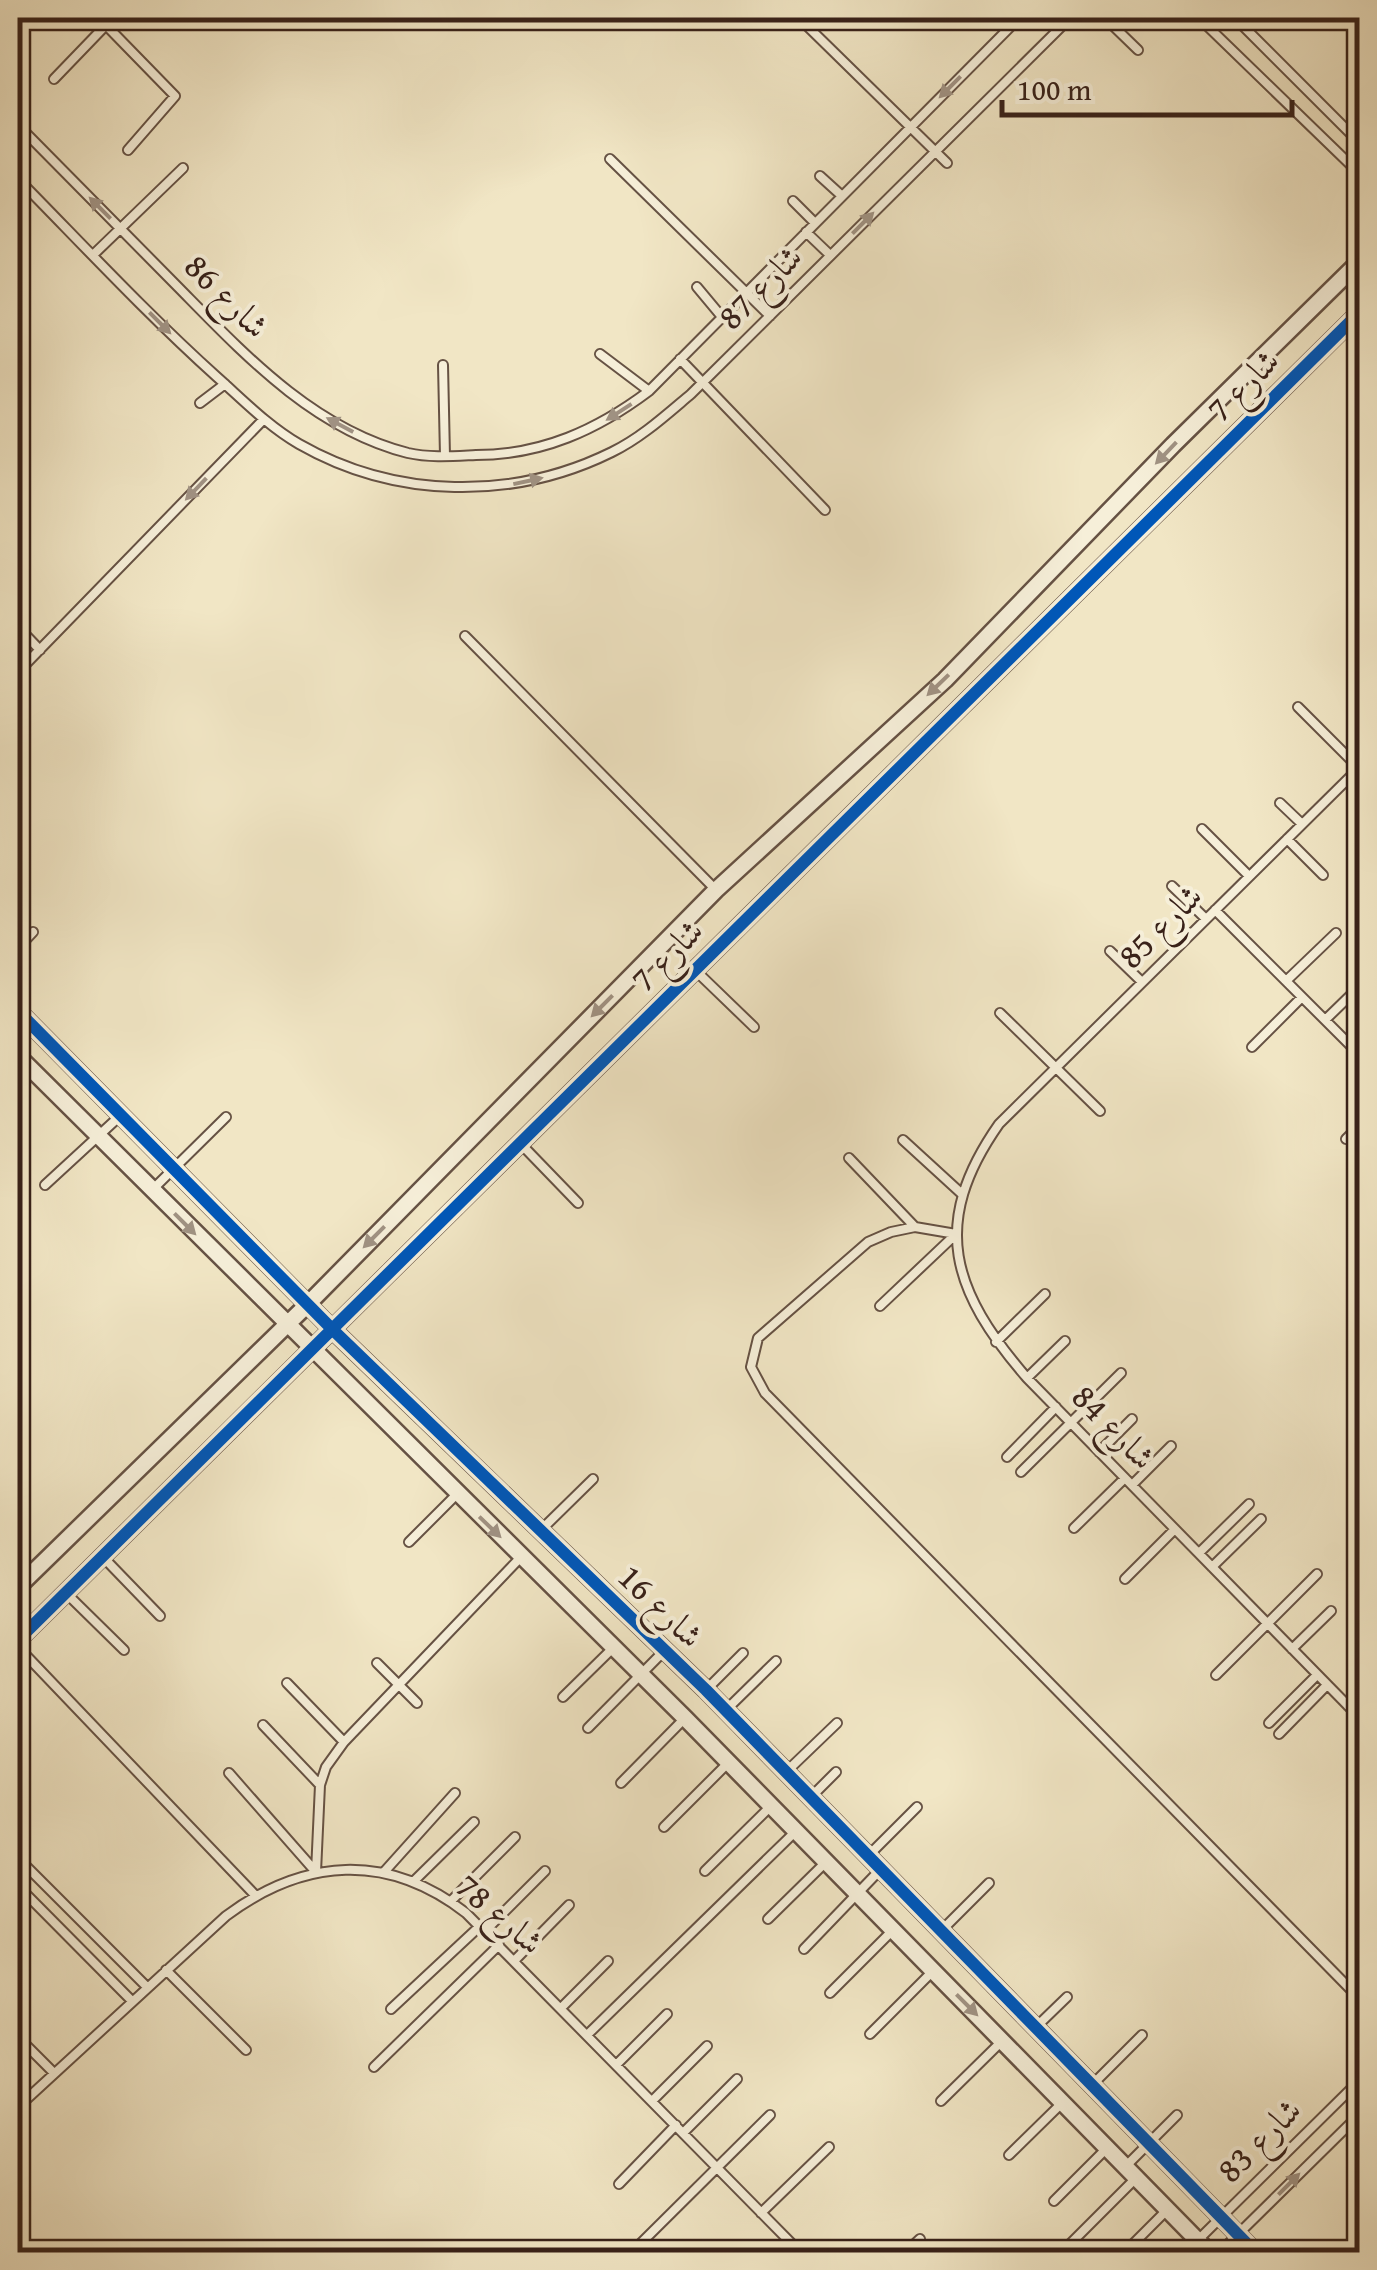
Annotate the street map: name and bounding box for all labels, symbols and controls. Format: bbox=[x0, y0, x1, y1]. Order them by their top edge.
scale bar bbox=[1002, 55, 1292, 117]
text: 100 m bbox=[1017, 67, 1092, 111]
one-way arrow bbox=[939, 74, 963, 98]
one-way arrow bbox=[88, 197, 112, 220]
one-way arrow bbox=[851, 211, 875, 235]
street label: شارع 87 bbox=[705, 232, 817, 344]
street label: شارع 86 bbox=[170, 241, 282, 353]
one-way arrow bbox=[148, 310, 171, 334]
street label: شارع 7 bbox=[1194, 336, 1294, 436]
one-way arrow bbox=[605, 402, 633, 421]
one-way arrow bbox=[326, 417, 354, 434]
one-way arrow bbox=[1154, 440, 1178, 464]
one-way arrow bbox=[513, 472, 544, 488]
one-way arrow bbox=[185, 477, 208, 501]
one-way arrow bbox=[927, 673, 951, 696]
street label: شارع 85 bbox=[1105, 871, 1217, 983]
street label: شارع 7 bbox=[618, 906, 718, 1006]
one-way arrow bbox=[591, 993, 614, 1017]
one-way arrow bbox=[173, 1212, 197, 1236]
one-way arrow bbox=[362, 1225, 386, 1249]
street label: شارع 84 bbox=[1058, 1372, 1168, 1484]
one-way arrow bbox=[478, 1515, 502, 1538]
street label: شارع 16 bbox=[604, 1552, 716, 1662]
street label: شارع 78 bbox=[442, 1861, 556, 1969]
one-way arrow bbox=[955, 1993, 978, 2017]
street label: شارع 83 bbox=[1204, 2085, 1316, 2197]
one-way arrow bbox=[1276, 2173, 1300, 2196]

